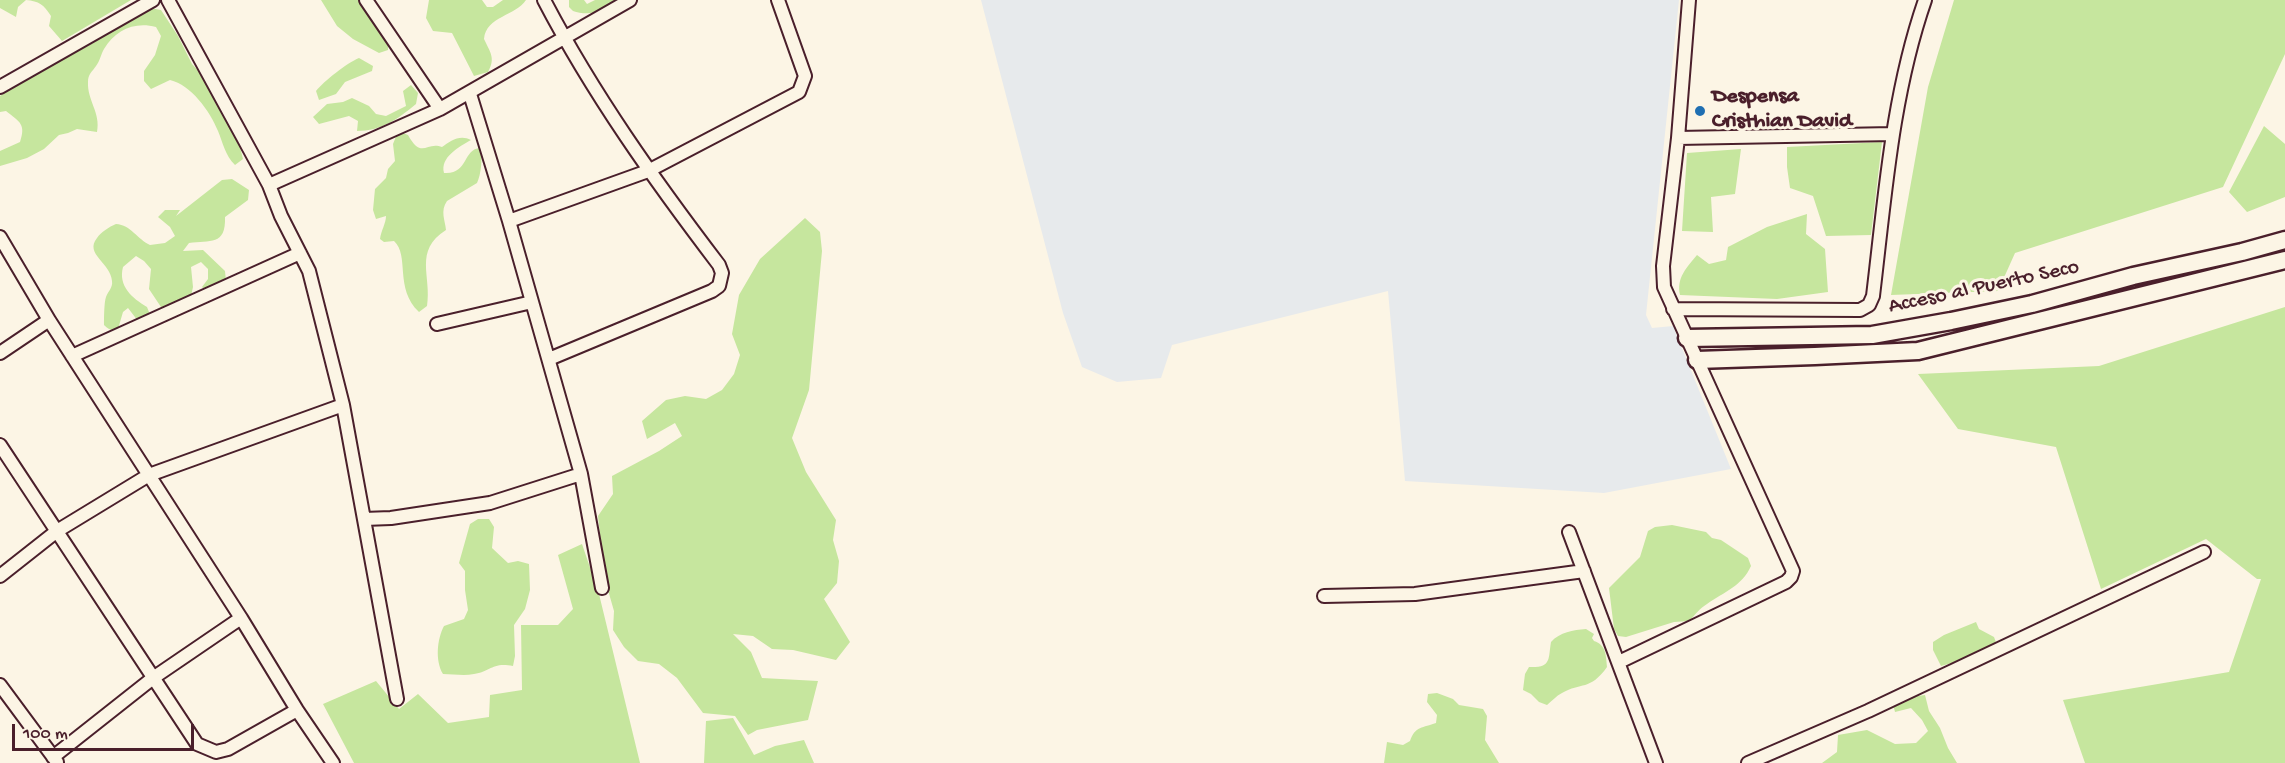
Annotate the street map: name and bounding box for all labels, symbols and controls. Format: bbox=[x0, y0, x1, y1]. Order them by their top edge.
place label: Despensa Cristhian David bbox=[1712, 85, 1852, 136]
marker: Despensa Cristhian David bbox=[1693, 104, 1707, 118]
street label: Acceso al Puerto Seco bbox=[1886, 255, 2082, 321]
scale bar bbox=[15, 712, 196, 750]
text: 100 m bbox=[23, 724, 68, 745]

